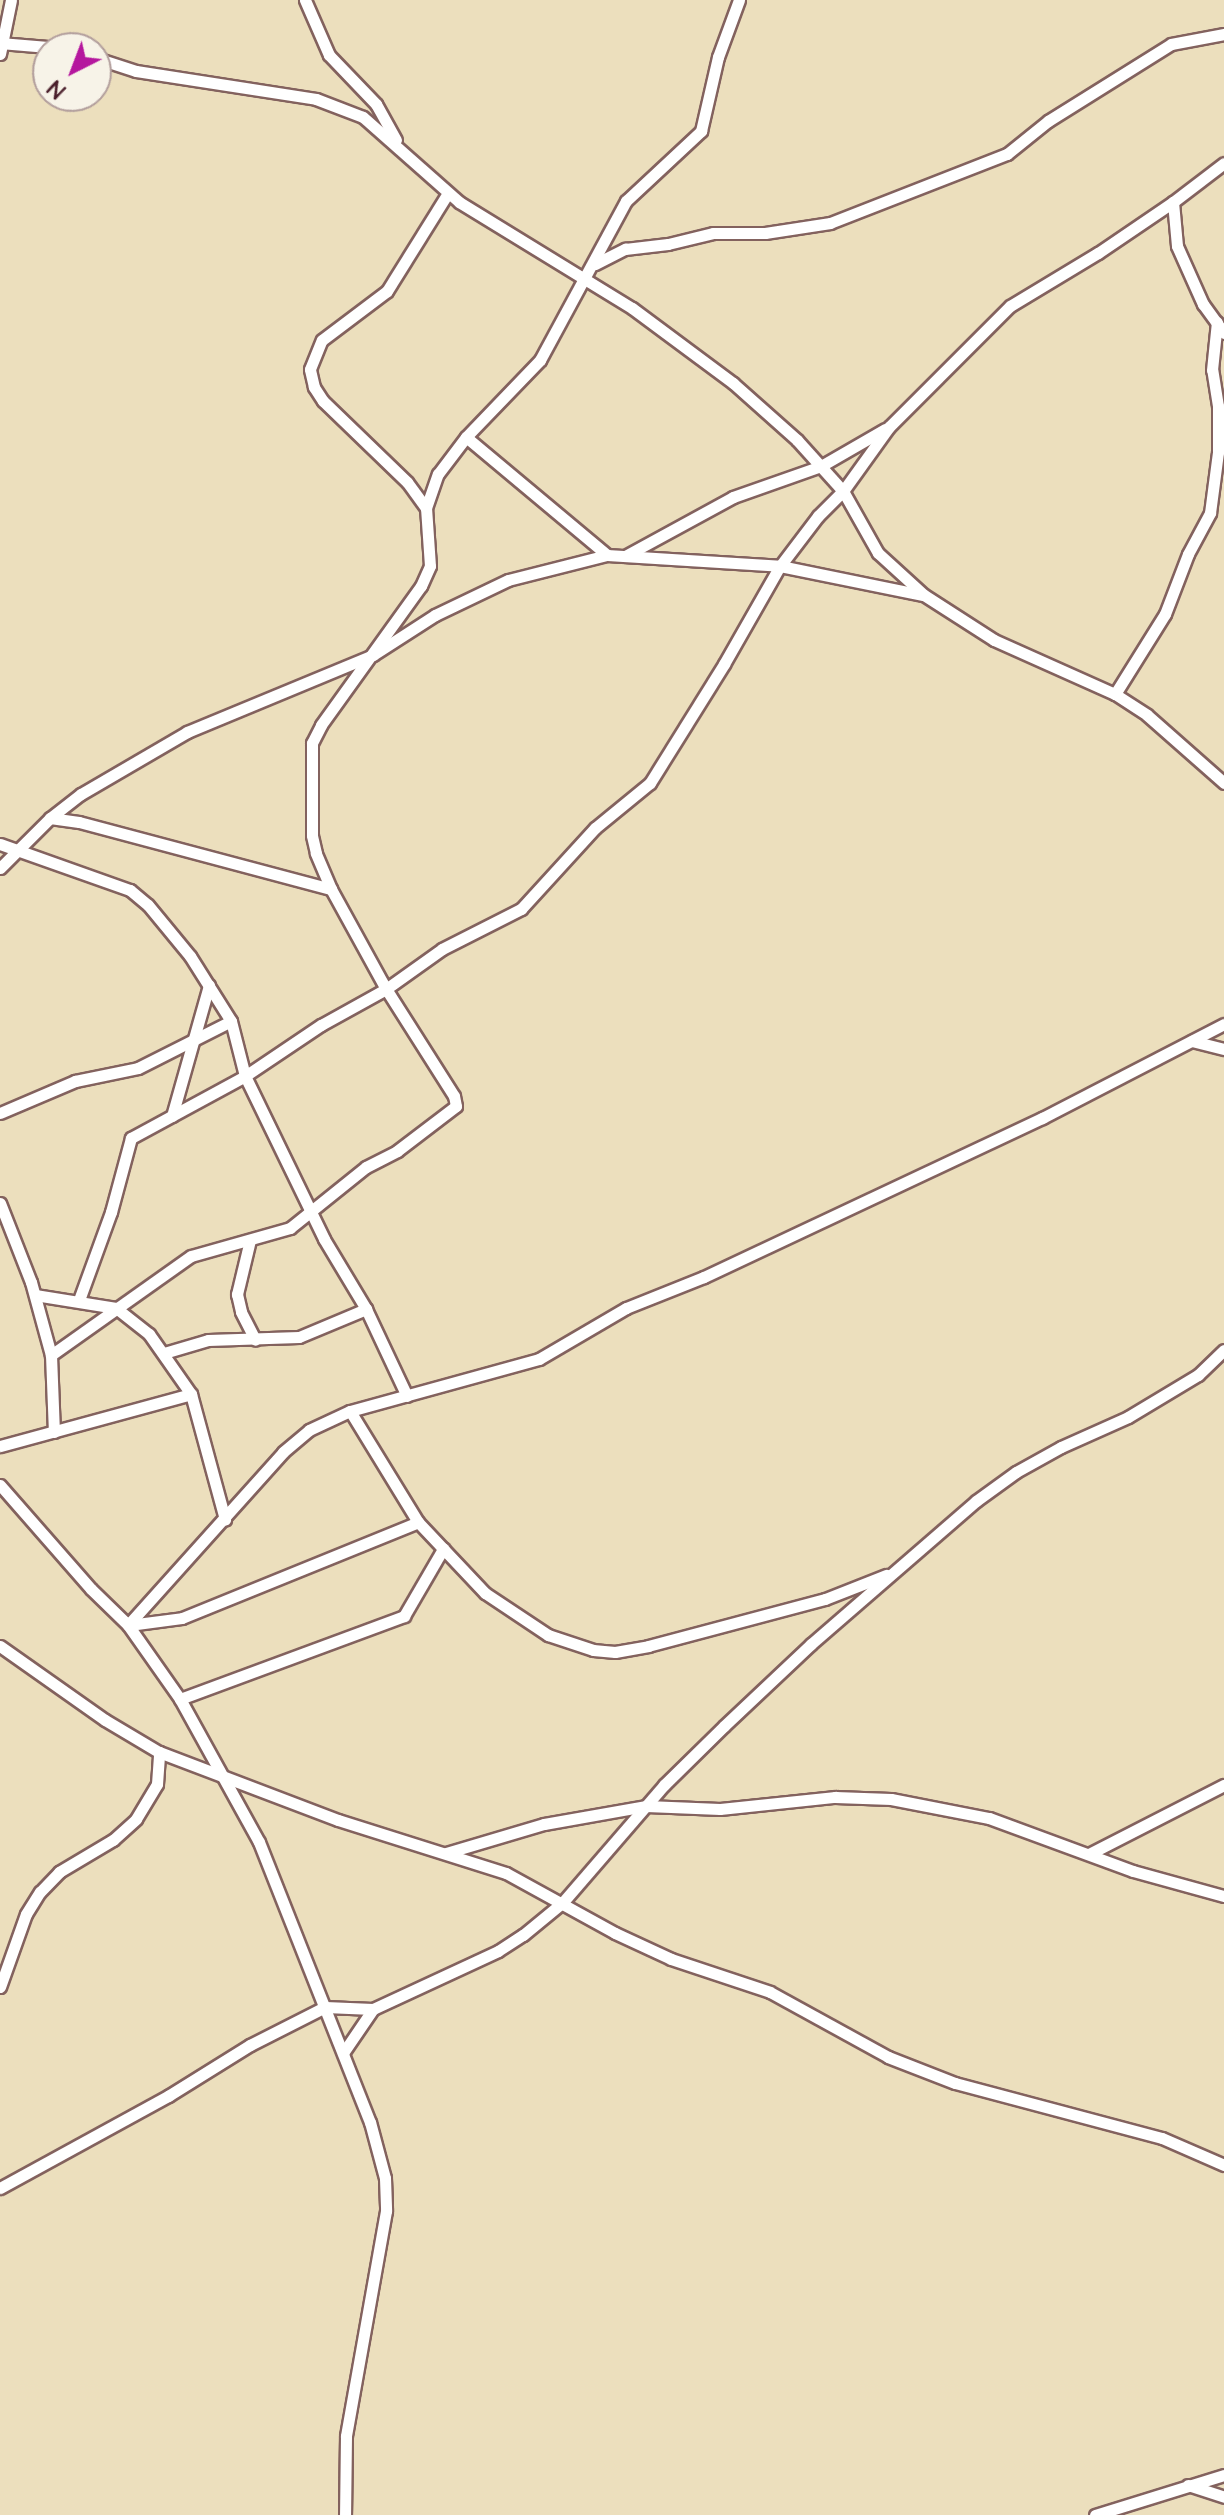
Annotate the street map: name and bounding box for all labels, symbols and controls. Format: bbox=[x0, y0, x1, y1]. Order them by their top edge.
north arrow bbox=[32, 32, 112, 112]
text: N bbox=[41, 73, 72, 105]

